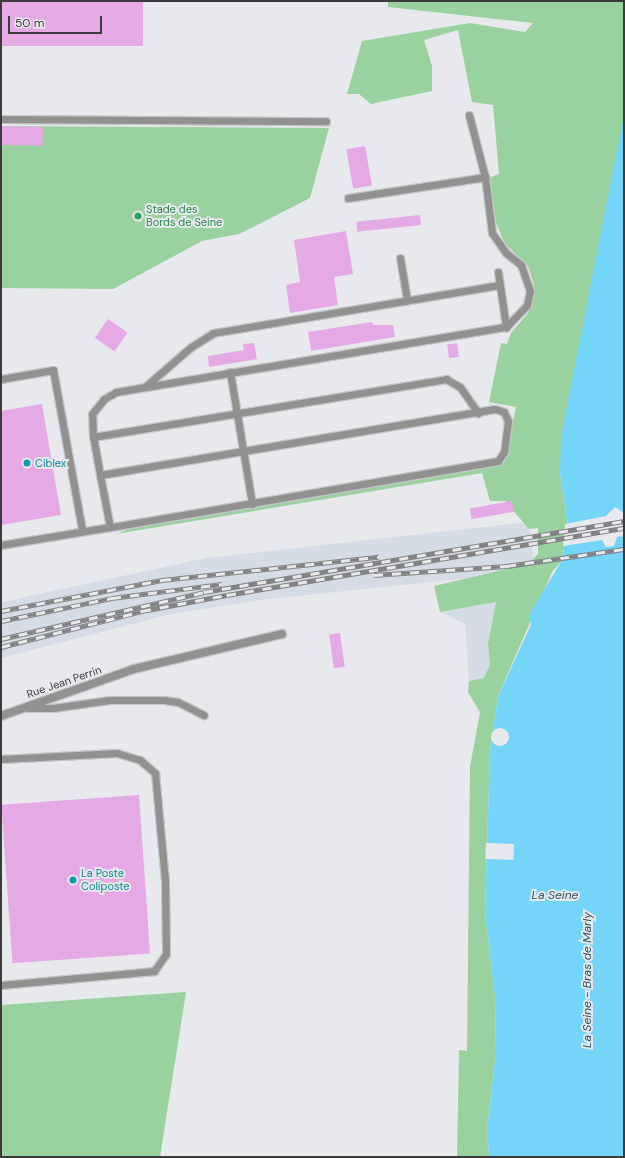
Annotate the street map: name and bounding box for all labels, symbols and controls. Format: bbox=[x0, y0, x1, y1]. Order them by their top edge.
scale bar bbox=[10, 8, 104, 34]
text: 50 m bbox=[15, 15, 44, 31]
place label: Stade des Bords de Seine bbox=[146, 203, 222, 229]
marker: Stade des Bords de Seine bbox=[133, 211, 143, 221]
place label: Ciblex bbox=[35, 456, 66, 470]
marker: Ciblex bbox=[22, 458, 32, 468]
street label: Rue Jean Perrin bbox=[25, 663, 103, 701]
place label: La Poste Coliposte bbox=[81, 867, 130, 893]
marker: La Poste Coliposte bbox=[68, 875, 78, 885]
water label: La Seine bbox=[532, 889, 578, 903]
water label: La Seine - Bras de Marly bbox=[581, 912, 595, 1048]

